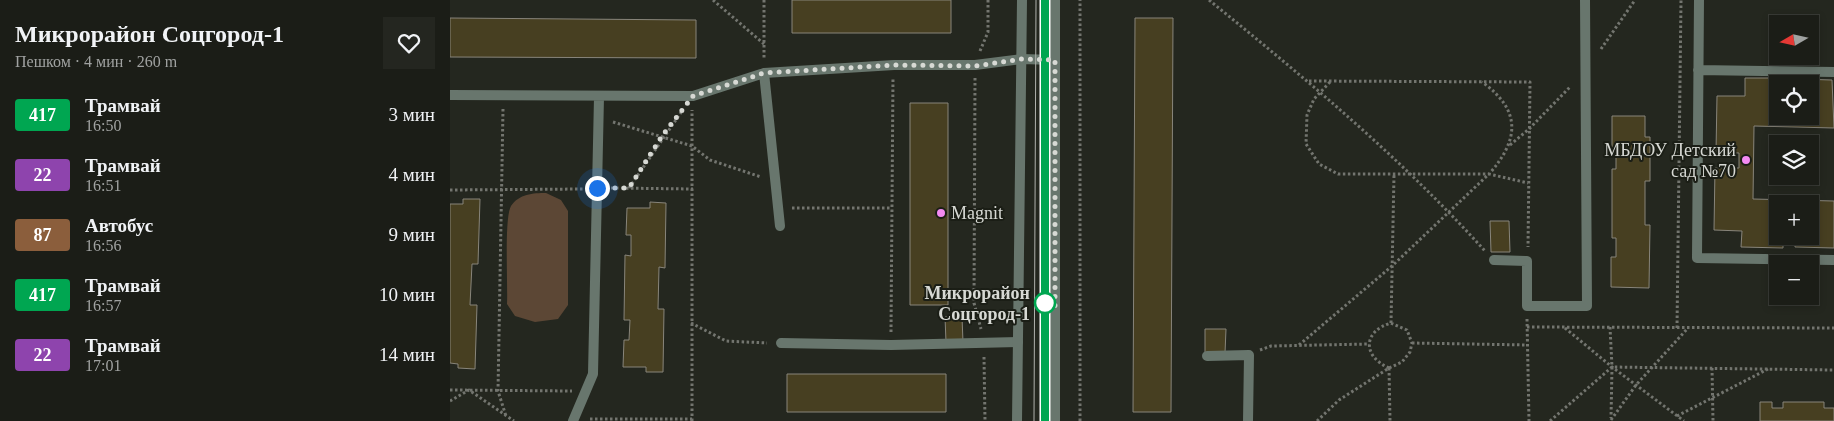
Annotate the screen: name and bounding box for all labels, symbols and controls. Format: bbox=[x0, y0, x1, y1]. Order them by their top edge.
north arrow bbox=[1769, 15, 1819, 65]
map controls bbox=[1769, 15, 1819, 305]
button: heart bbox=[383, 17, 435, 69]
text: Микрорайон Соцгород-1 bbox=[15, 21, 284, 47]
text: Пешком · 4 мин · 260 m bbox=[15, 53, 177, 70]
button: locate bbox=[1769, 75, 1819, 125]
text: Трамвай bbox=[85, 95, 161, 116]
text: 3 мин bbox=[388, 104, 435, 125]
text: 417 bbox=[29, 105, 56, 125]
text: 16:50 bbox=[85, 117, 121, 134]
button: layers bbox=[1769, 135, 1819, 185]
place label: МБДОУ Детский сад №70 bbox=[1604, 140, 1736, 181]
marker: МБДОУ Детский сад №70 bbox=[1740, 154, 1752, 166]
text: Трамвай bbox=[85, 155, 161, 176]
text: 4 мин bbox=[388, 164, 435, 185]
text: 22 bbox=[34, 165, 52, 185]
your location bbox=[585, 176, 610, 201]
text: 16:51 bbox=[85, 177, 121, 194]
button: + bbox=[1769, 195, 1819, 245]
place label: Magnit bbox=[951, 203, 1003, 223]
marker: Magnit bbox=[935, 207, 947, 219]
text: Автобус bbox=[85, 215, 153, 236]
text: 9 мин bbox=[388, 224, 435, 245]
text: 87 bbox=[34, 225, 52, 245]
text: 16:56 bbox=[85, 237, 121, 254]
button: − bbox=[1769, 255, 1819, 305]
text: Трамвай bbox=[85, 275, 161, 296]
place label: Микрорайон Соцгород-1 bbox=[925, 283, 1030, 324]
text: 10 мин bbox=[379, 284, 435, 305]
text: 417 bbox=[29, 285, 56, 305]
marker: Микрорайон Соцгород-1 bbox=[1034, 292, 1056, 314]
text: 16:57 bbox=[85, 297, 121, 314]
text: Трамвай bbox=[85, 335, 161, 356]
text: 14 мин bbox=[379, 344, 435, 365]
text: 22 bbox=[34, 345, 52, 365]
text: 17:01 bbox=[85, 357, 121, 374]

